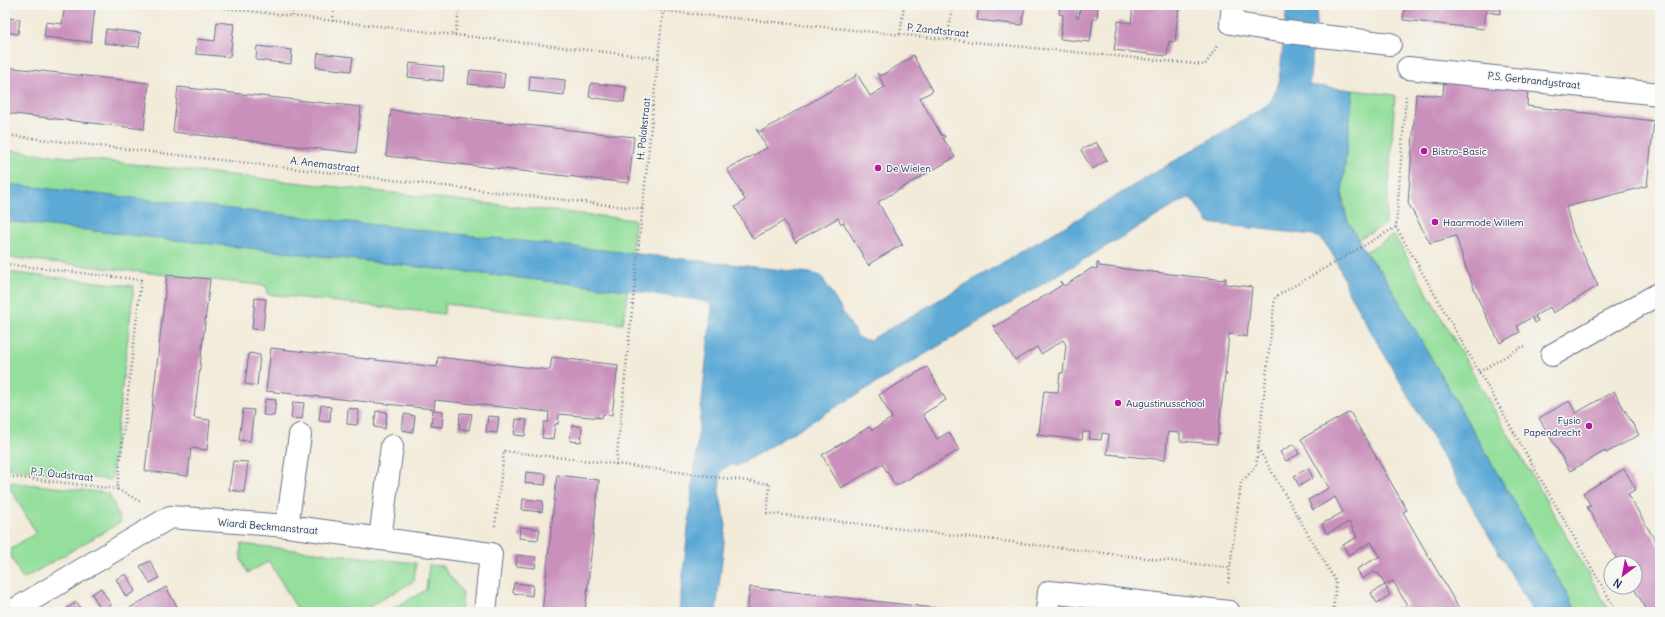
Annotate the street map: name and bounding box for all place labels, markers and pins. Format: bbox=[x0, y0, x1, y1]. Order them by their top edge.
place label: Bistro-Basic bbox=[1432, 145, 1487, 158]
marker: Bistro-Basic bbox=[1419, 146, 1429, 156]
place label: De Wielen bbox=[886, 162, 931, 175]
marker: De Wielen bbox=[873, 163, 883, 173]
place label: Haarmode Willem bbox=[1443, 216, 1524, 229]
marker: Haarmode Willem bbox=[1430, 217, 1440, 227]
place label: Augustinusschool bbox=[1126, 397, 1205, 410]
marker: Augustinusschool bbox=[1113, 398, 1123, 408]
place label: Fysio Papendrecht bbox=[1523, 414, 1582, 439]
marker: Fysio Papendrecht bbox=[1584, 421, 1594, 431]

